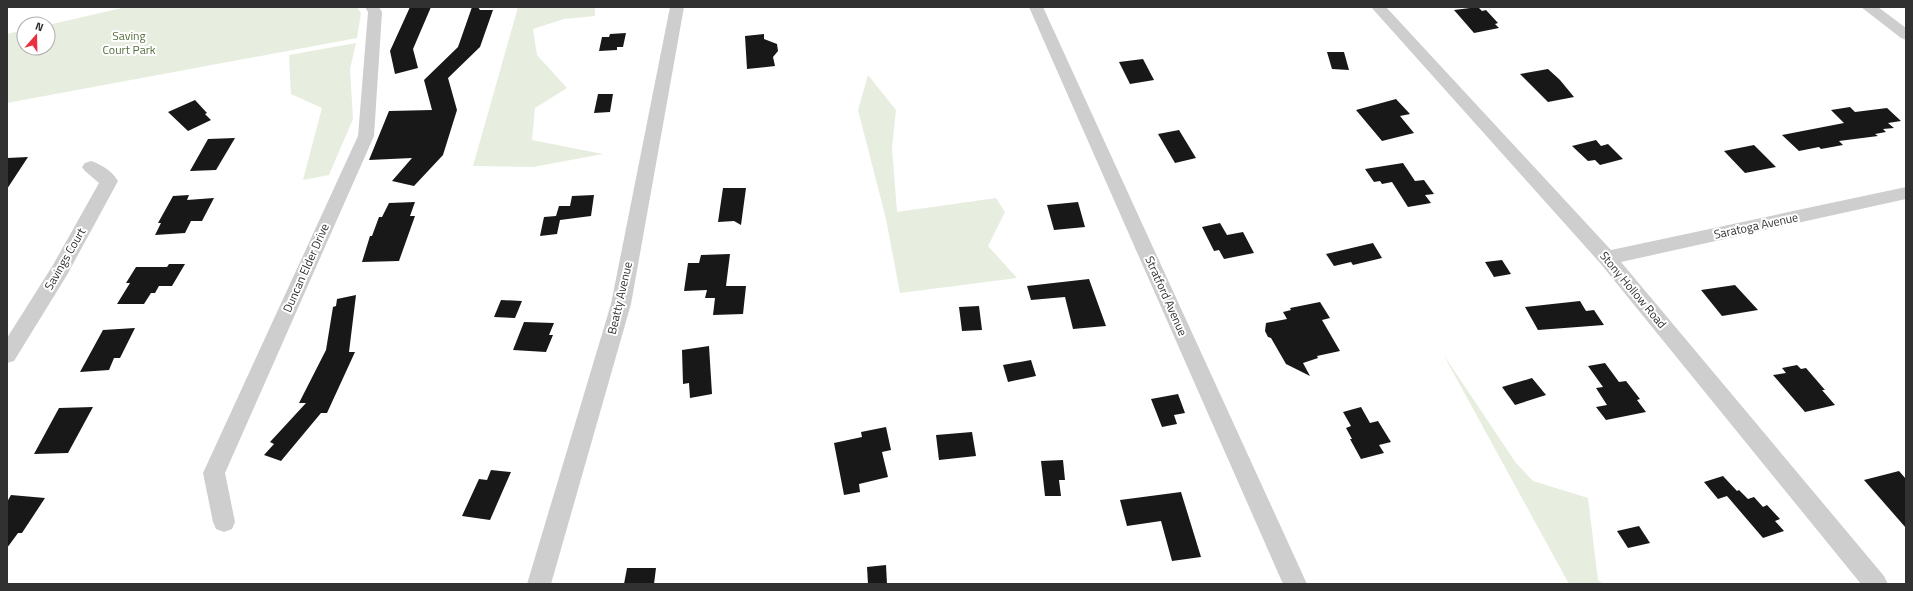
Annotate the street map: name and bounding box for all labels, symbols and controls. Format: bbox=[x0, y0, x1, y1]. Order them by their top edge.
north arrow bbox=[16, 16, 56, 56]
text: N bbox=[33, 18, 46, 35]
park label: Saving Court Park bbox=[102, 26, 156, 59]
street label: Saratoga Avenue bbox=[1712, 207, 1800, 244]
street label: Duncan Elder Drive bbox=[277, 220, 334, 315]
street label: Savings Court bbox=[39, 223, 90, 293]
street label: Stony Hollow Road bbox=[1595, 247, 1671, 332]
street label: Stratford Avenue bbox=[1140, 253, 1193, 339]
street label: Beatty Avenue bbox=[602, 260, 637, 336]

